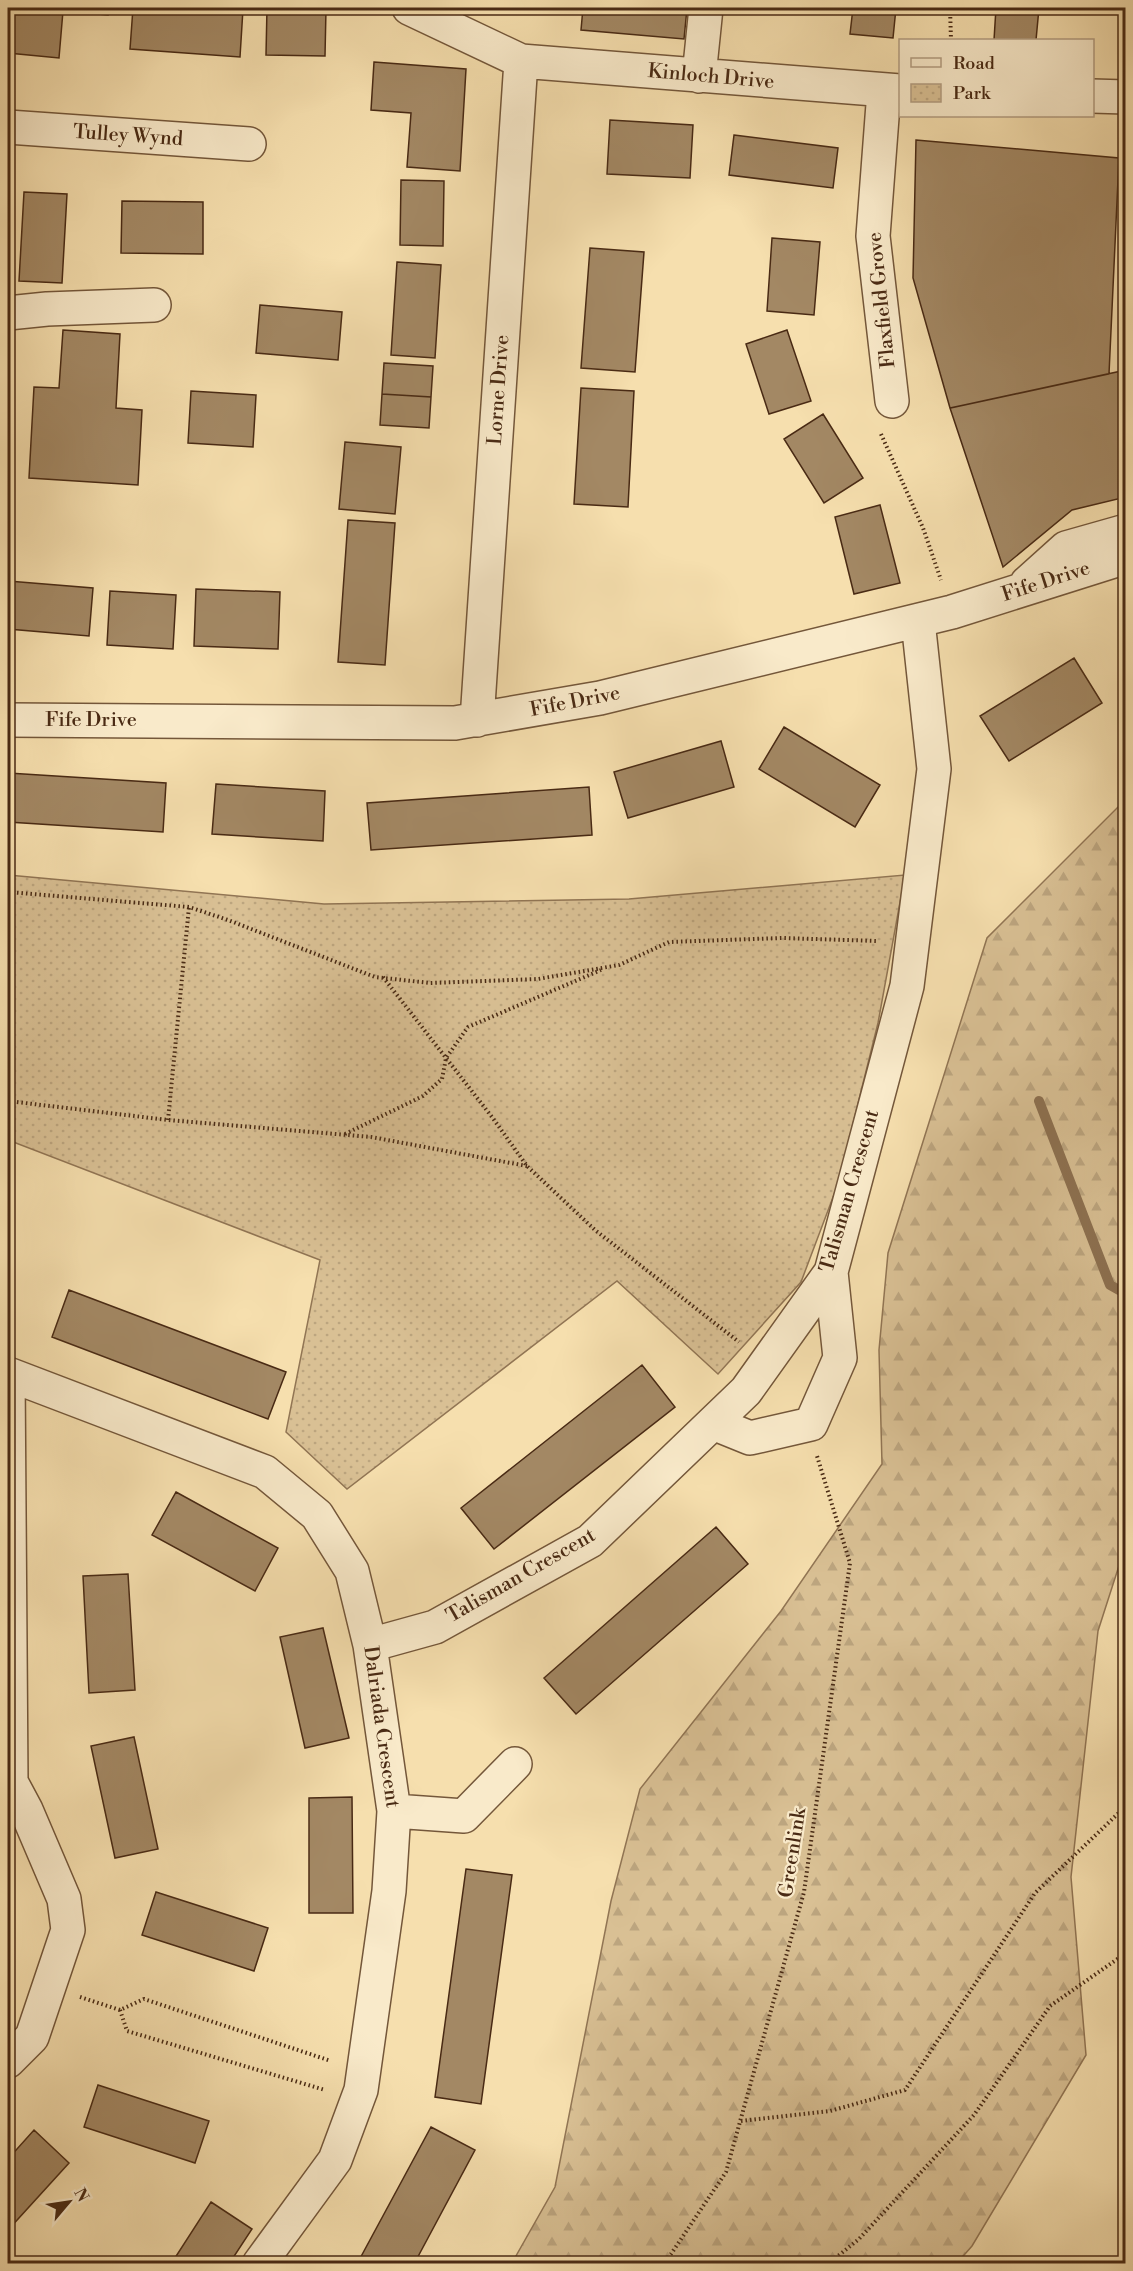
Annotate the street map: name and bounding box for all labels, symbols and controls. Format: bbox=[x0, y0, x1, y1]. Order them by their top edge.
legend bbox=[899, 39, 1094, 117]
text: Road bbox=[953, 52, 996, 75]
street label: Kinloch Drive bbox=[647, 59, 775, 95]
text: Park bbox=[953, 82, 992, 105]
street label: Tulley Wynd bbox=[72, 120, 185, 152]
street label: Flaxfield Grove bbox=[862, 231, 902, 369]
street label: Lorne Drive bbox=[483, 334, 515, 446]
street label: Fife Drive bbox=[999, 556, 1093, 608]
street label: Fife Drive bbox=[528, 681, 622, 723]
street label: Fife Drive bbox=[45, 708, 137, 733]
street label: Talisman Crescent bbox=[815, 1107, 885, 1275]
street label: Talisman Crescent bbox=[442, 1523, 600, 1629]
street label: Dalriada Crescent bbox=[357, 1644, 405, 1810]
street label: Greenlink bbox=[774, 1805, 813, 1900]
north arrow bbox=[39, 2172, 99, 2232]
text: N bbox=[69, 2185, 93, 2206]

